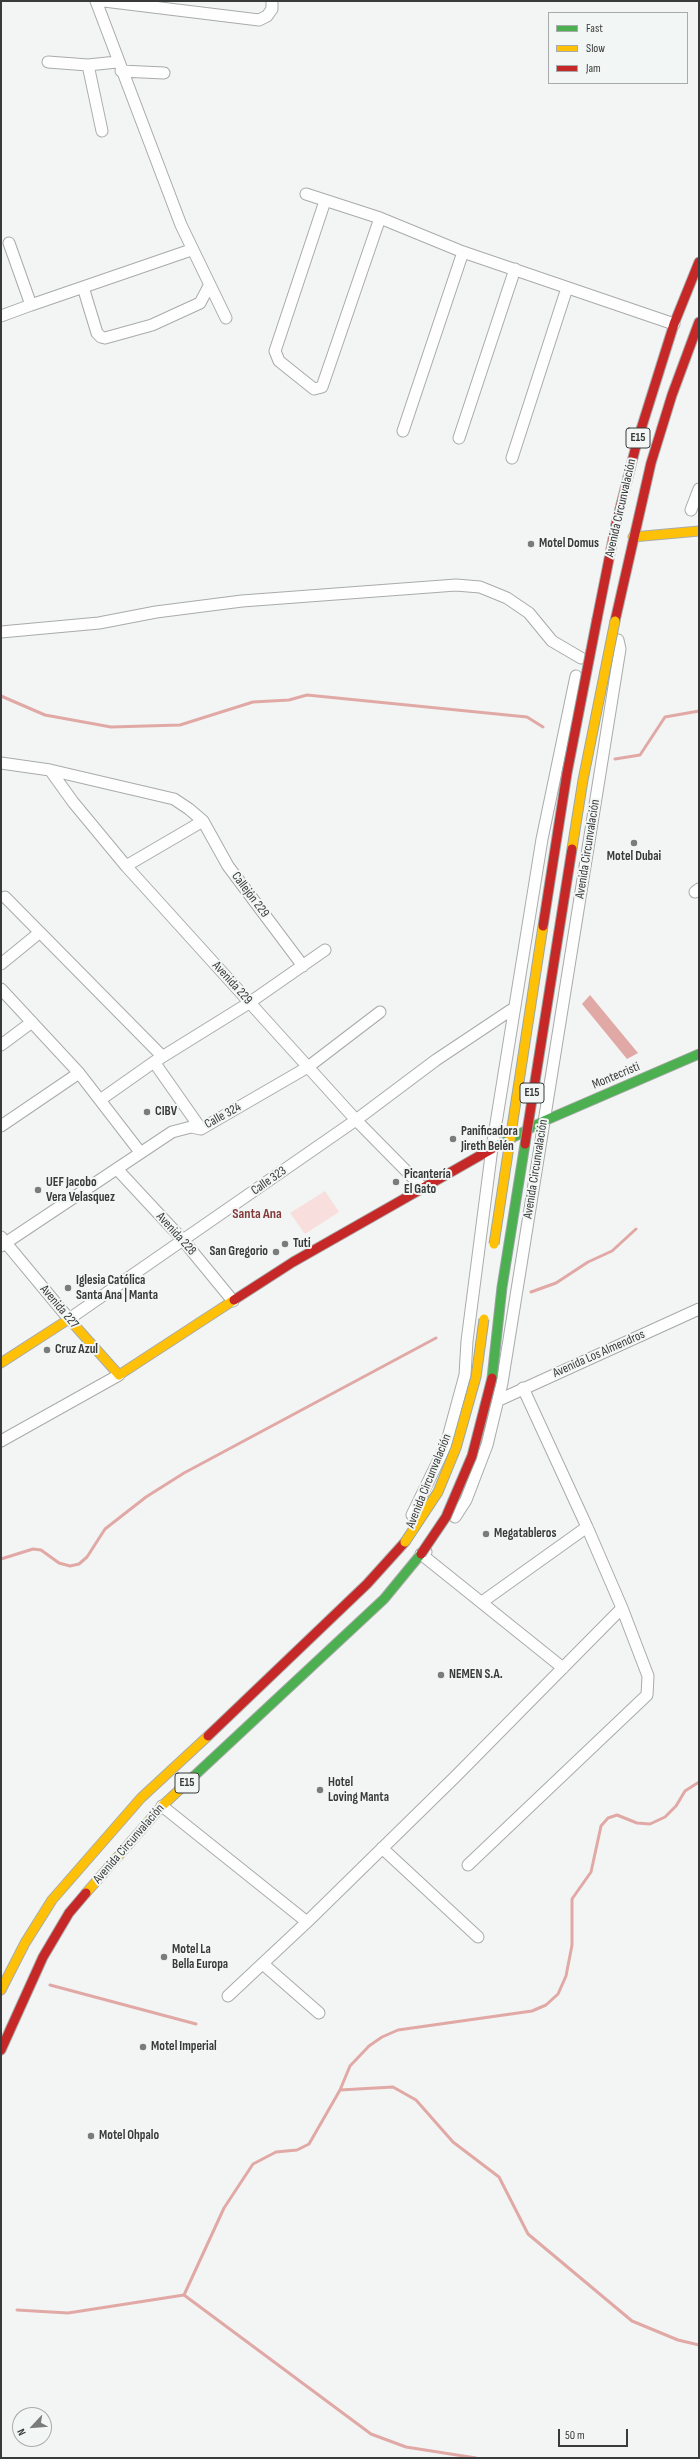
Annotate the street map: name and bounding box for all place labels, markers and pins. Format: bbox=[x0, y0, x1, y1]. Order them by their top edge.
place label: Motel Domus bbox=[539, 536, 599, 552]
marker: Motel Domus bbox=[526, 539, 536, 549]
marker: Motel Dubai bbox=[629, 838, 639, 848]
place label: Motel Dubai bbox=[607, 849, 661, 865]
place label: CIBV bbox=[155, 1104, 177, 1120]
marker: CIBV bbox=[142, 1107, 152, 1117]
place label: Panificadora Jireth Belén bbox=[461, 1124, 518, 1155]
marker: Panificadora Jireth Belén bbox=[448, 1134, 458, 1144]
place label: Picantería El Gato bbox=[404, 1167, 451, 1198]
place label: UEF Jacobo Vera Velasquez bbox=[46, 1175, 115, 1206]
marker: Picantería El Gato bbox=[391, 1177, 401, 1187]
marker: UEF Jacobo Vera Velasquez bbox=[33, 1185, 43, 1195]
place label: Tuti bbox=[293, 1236, 311, 1252]
marker: Tuti bbox=[280, 1239, 290, 1249]
place label: San Gregorio bbox=[209, 1244, 268, 1260]
marker: San Gregorio bbox=[271, 1247, 281, 1257]
place label: Iglesia Católica Santa Ana | Manta bbox=[76, 1273, 158, 1304]
marker: Iglesia Católica Santa Ana | Manta bbox=[63, 1283, 73, 1293]
place label: Cruz Azul bbox=[55, 1342, 98, 1358]
marker: Cruz Azul bbox=[42, 1345, 52, 1355]
place label: Megatableros bbox=[494, 1526, 556, 1542]
marker: Megatableros bbox=[481, 1529, 491, 1539]
place label: NEMEN S.A. bbox=[449, 1667, 503, 1683]
marker: NEMEN S.A. bbox=[436, 1670, 446, 1680]
place label: Hotel Loving Manta bbox=[328, 1775, 389, 1806]
marker: Hotel Loving Manta bbox=[315, 1785, 325, 1795]
place label: Motel La Bella Europa bbox=[172, 1942, 228, 1973]
marker: Motel La Bella Europa bbox=[159, 1952, 169, 1962]
place label: Motel Imperial bbox=[151, 2039, 217, 2055]
marker: Motel Imperial bbox=[138, 2042, 148, 2052]
place label: Motel Ohpalo bbox=[99, 2128, 159, 2144]
marker: Motel Ohpalo bbox=[86, 2131, 96, 2141]

